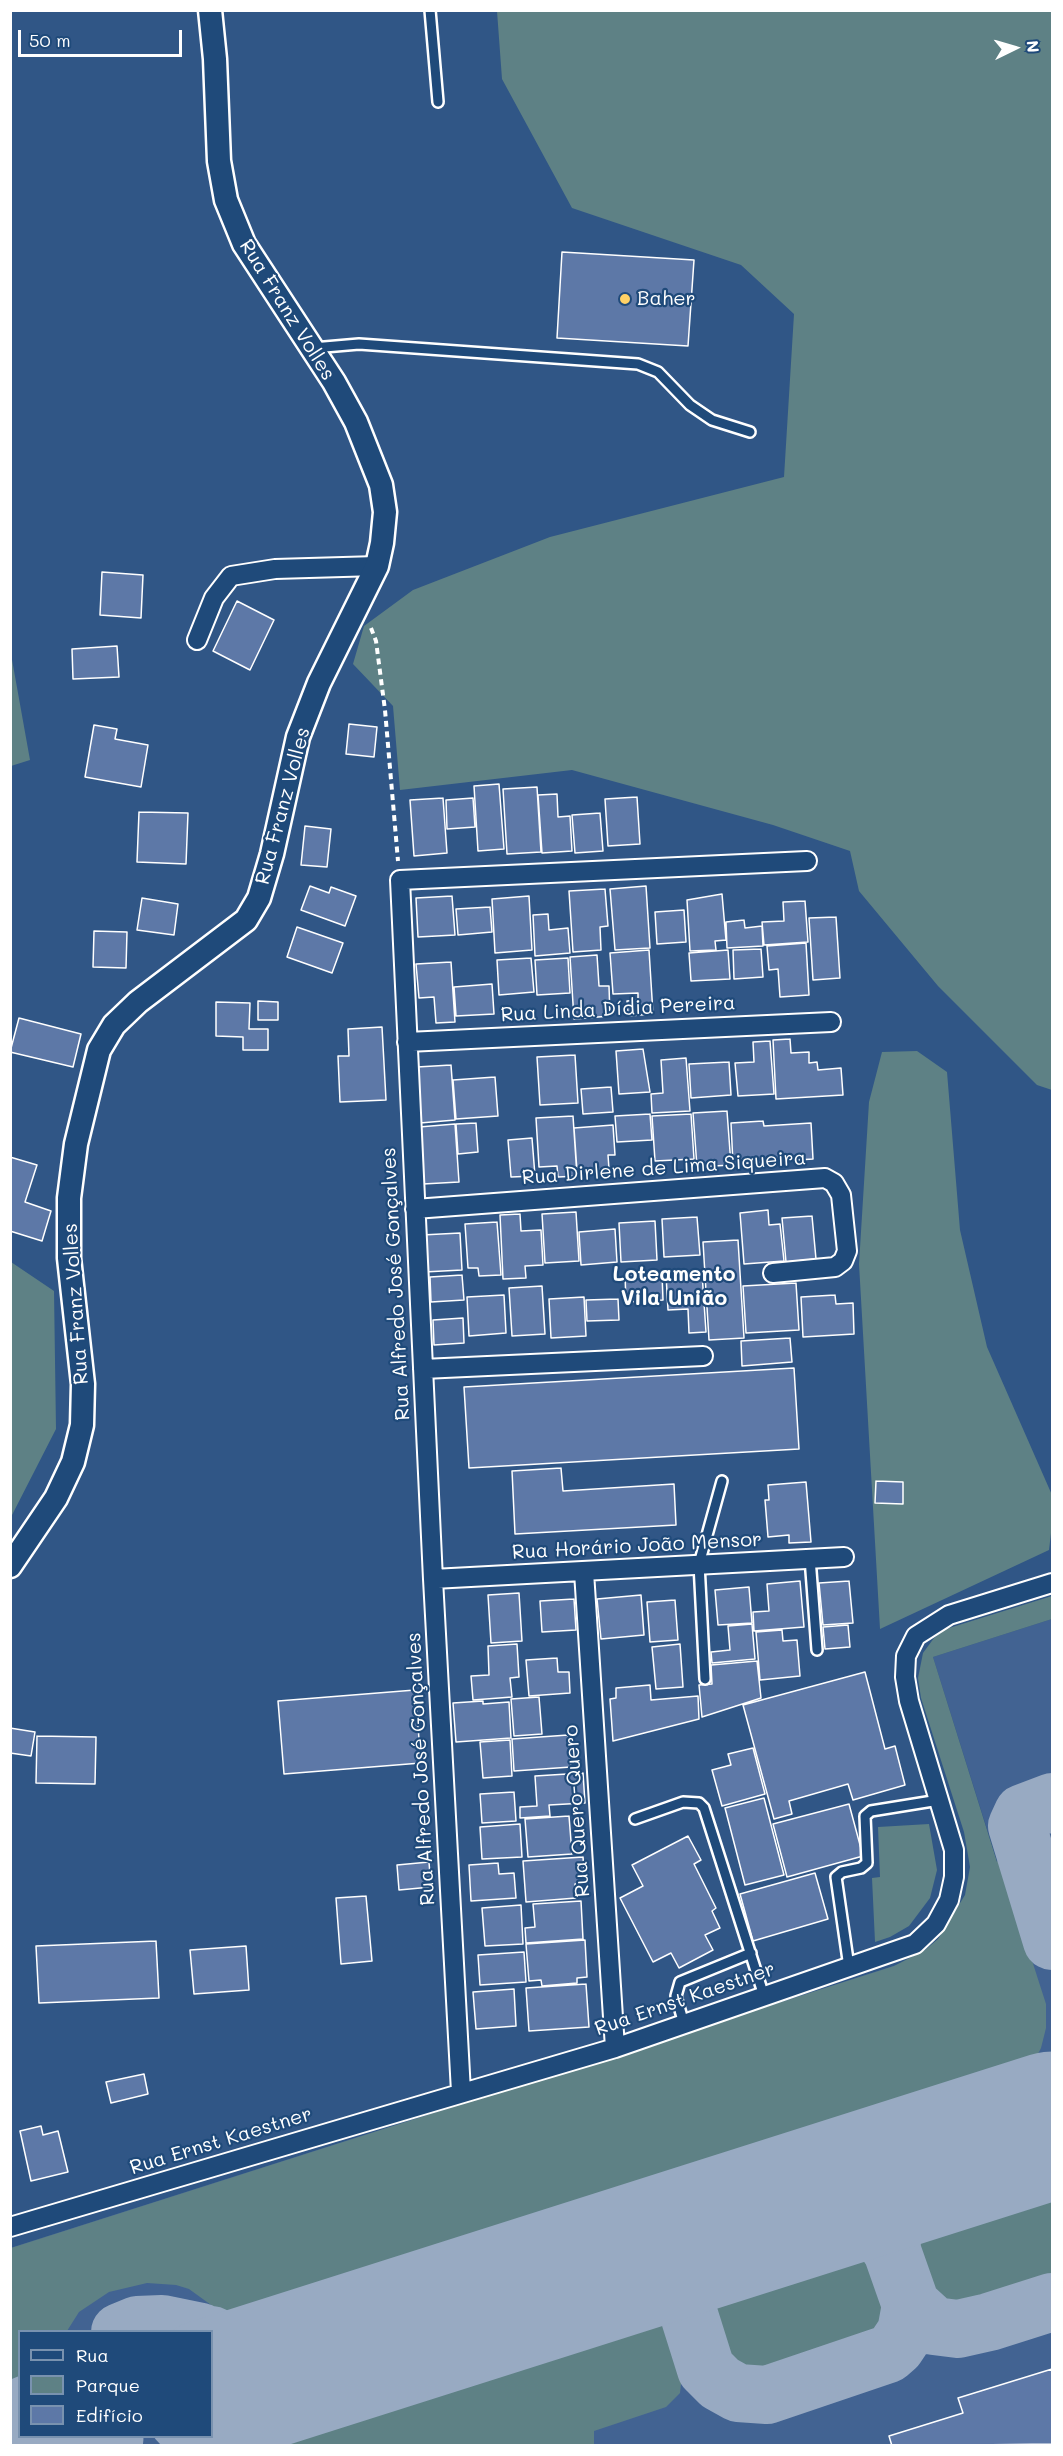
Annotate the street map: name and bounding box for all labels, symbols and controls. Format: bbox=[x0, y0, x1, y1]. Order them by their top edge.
scale bar bbox=[21, 18, 184, 56]
north arrow bbox=[985, 18, 1045, 78]
text: 50 m bbox=[29, 28, 71, 52]
text: N bbox=[1022, 39, 1044, 53]
street label: Rua Franz Volles bbox=[234, 235, 340, 385]
place label: Baher bbox=[637, 287, 696, 311]
marker: Baher bbox=[618, 292, 632, 306]
street label: Rua Franz Volles bbox=[250, 725, 316, 887]
street label: Rua Linda Dídia Pereira bbox=[500, 991, 736, 1027]
street label: Rua Dirlene de Lima Siqueira bbox=[521, 1146, 807, 1190]
street label: Rua Alfredo José Gonçalves bbox=[377, 1147, 415, 1421]
street label: Rua Franz Volles bbox=[58, 1222, 94, 1386]
district label: Loteamento Vila União bbox=[613, 1262, 735, 1312]
street label: Rua Horário João Mensor bbox=[511, 1527, 763, 1565]
street label: Rua Alfredo José Gonçalves bbox=[402, 1632, 440, 1906]
street label: Rua Quero-Quero bbox=[559, 1724, 595, 1898]
street label: Rua Ernst Kaestner bbox=[592, 1957, 778, 2041]
street label: Rua Ernst Kaestner bbox=[127, 2102, 315, 2180]
legend bbox=[18, 2330, 213, 2438]
text: Rua bbox=[76, 2343, 109, 2367]
text: Parque bbox=[76, 2373, 140, 2397]
text: Edifício bbox=[76, 2403, 143, 2427]

